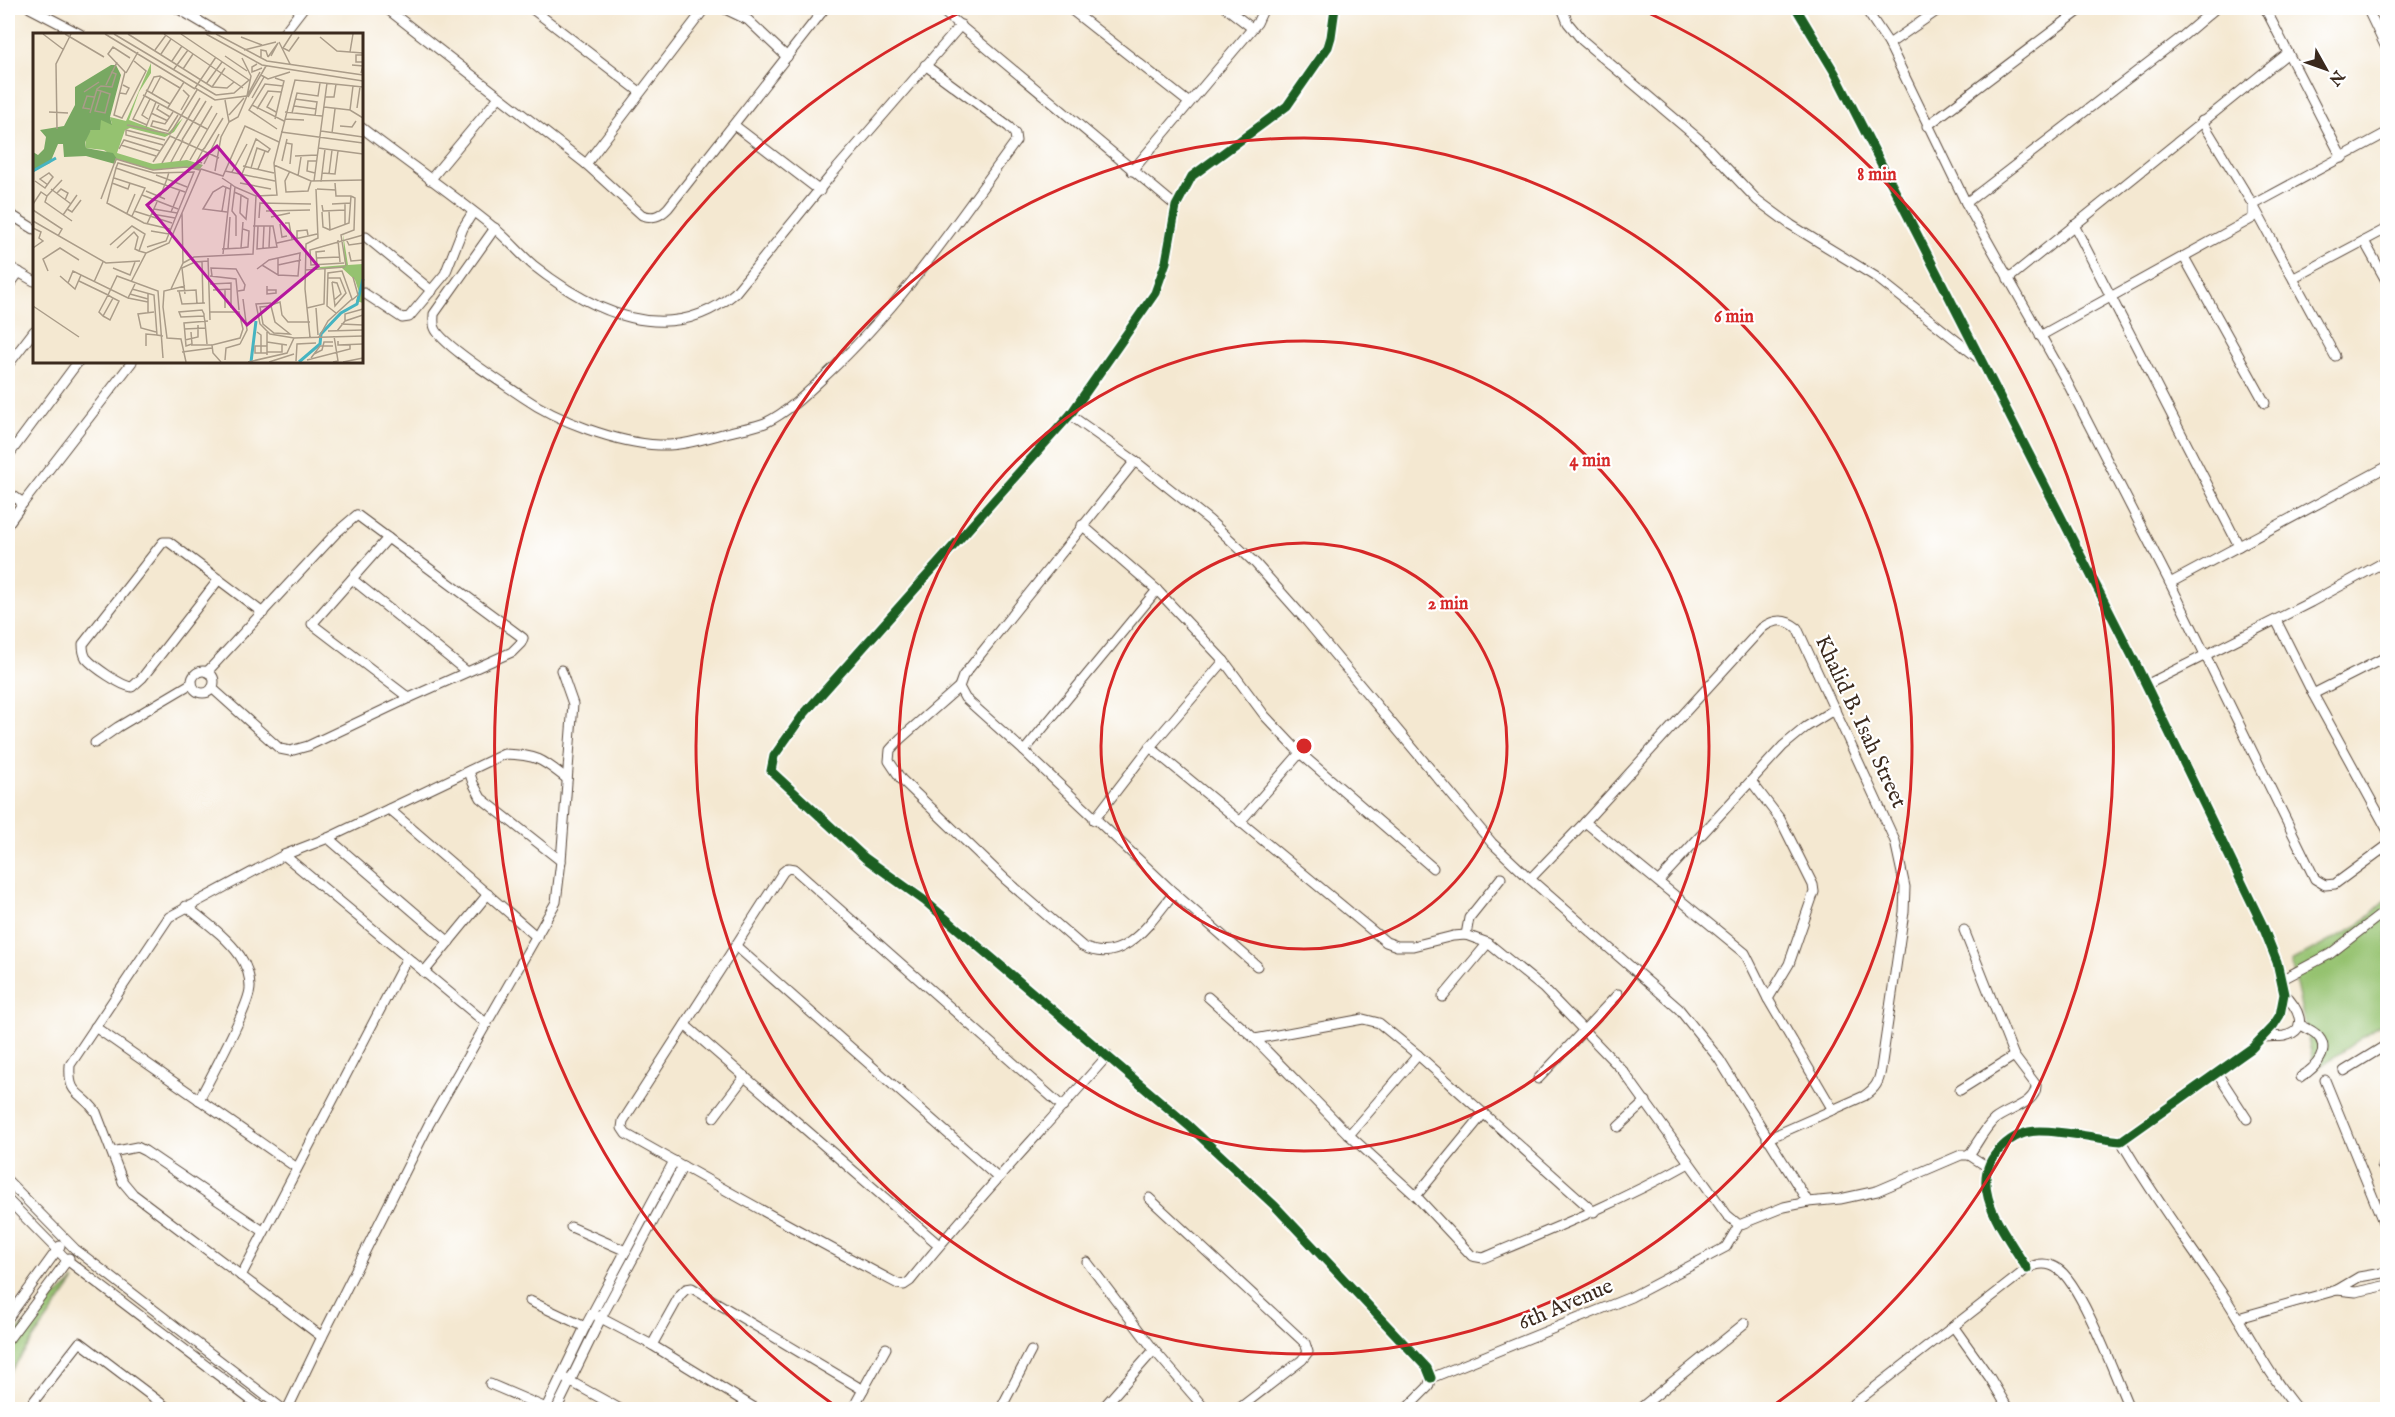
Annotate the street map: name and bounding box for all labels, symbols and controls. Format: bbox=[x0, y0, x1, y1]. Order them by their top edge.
inset map bbox=[33, 33, 363, 363]
north arrow bbox=[2296, 39, 2356, 99]
text: N bbox=[2324, 65, 2349, 89]
text: 8 min bbox=[1857, 164, 1897, 187]
text: 6 min bbox=[1714, 306, 1754, 329]
text: 4 min bbox=[1569, 450, 1611, 473]
text: 2 min bbox=[1428, 593, 1469, 616]
street label: Khalid B. Isah Street bbox=[1808, 631, 1913, 813]
centre of rings bbox=[1294, 736, 1314, 756]
street label: 6th Avenue bbox=[1514, 1272, 1618, 1337]

